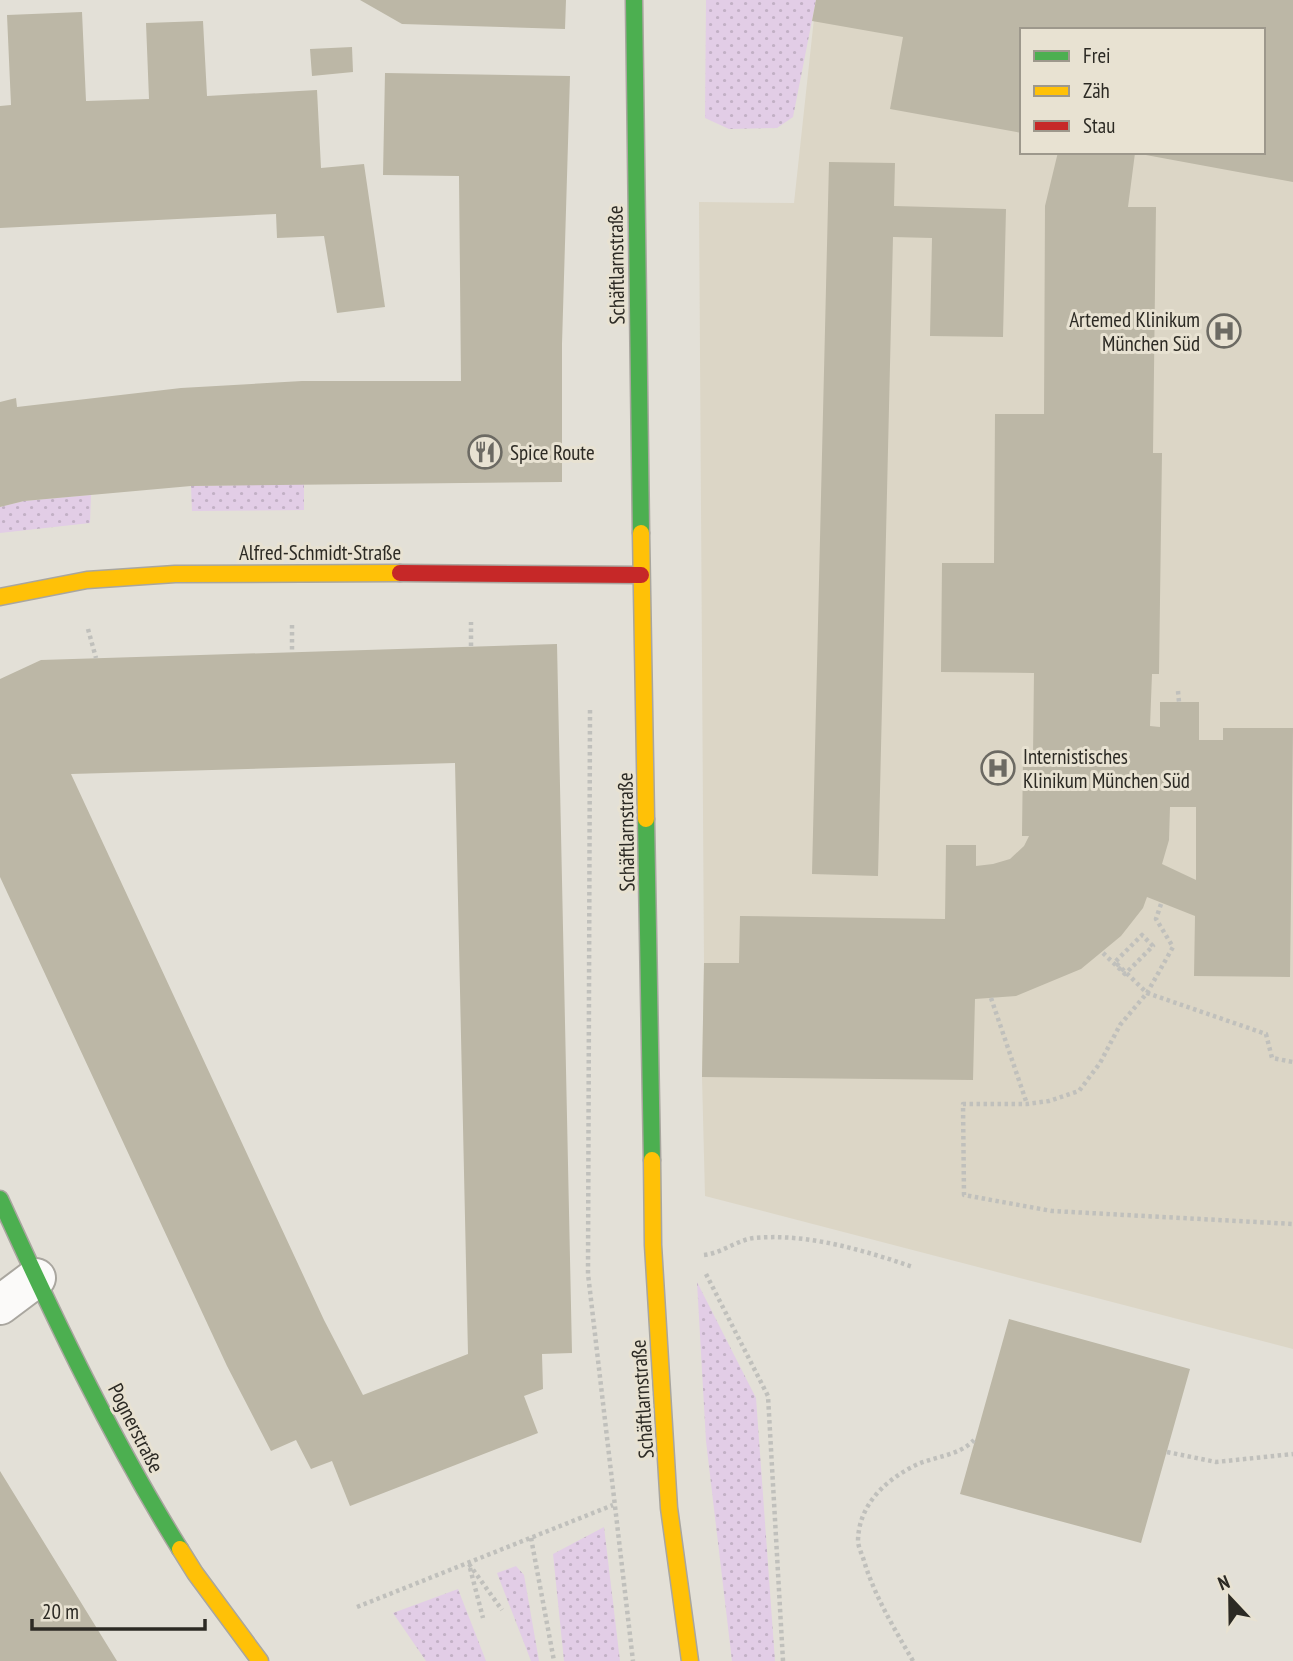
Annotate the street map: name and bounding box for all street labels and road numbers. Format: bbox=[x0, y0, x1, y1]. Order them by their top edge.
street label: Schäftlarnstraße bbox=[601, 205, 631, 325]
street label: Alfred-Schmidt-Straße bbox=[239, 539, 401, 566]
street label: Schäftlarnstraße bbox=[611, 772, 641, 892]
street label: Schäftlarnstraße bbox=[624, 1339, 660, 1459]
street label: Pognerstraße bbox=[102, 1379, 170, 1477]

